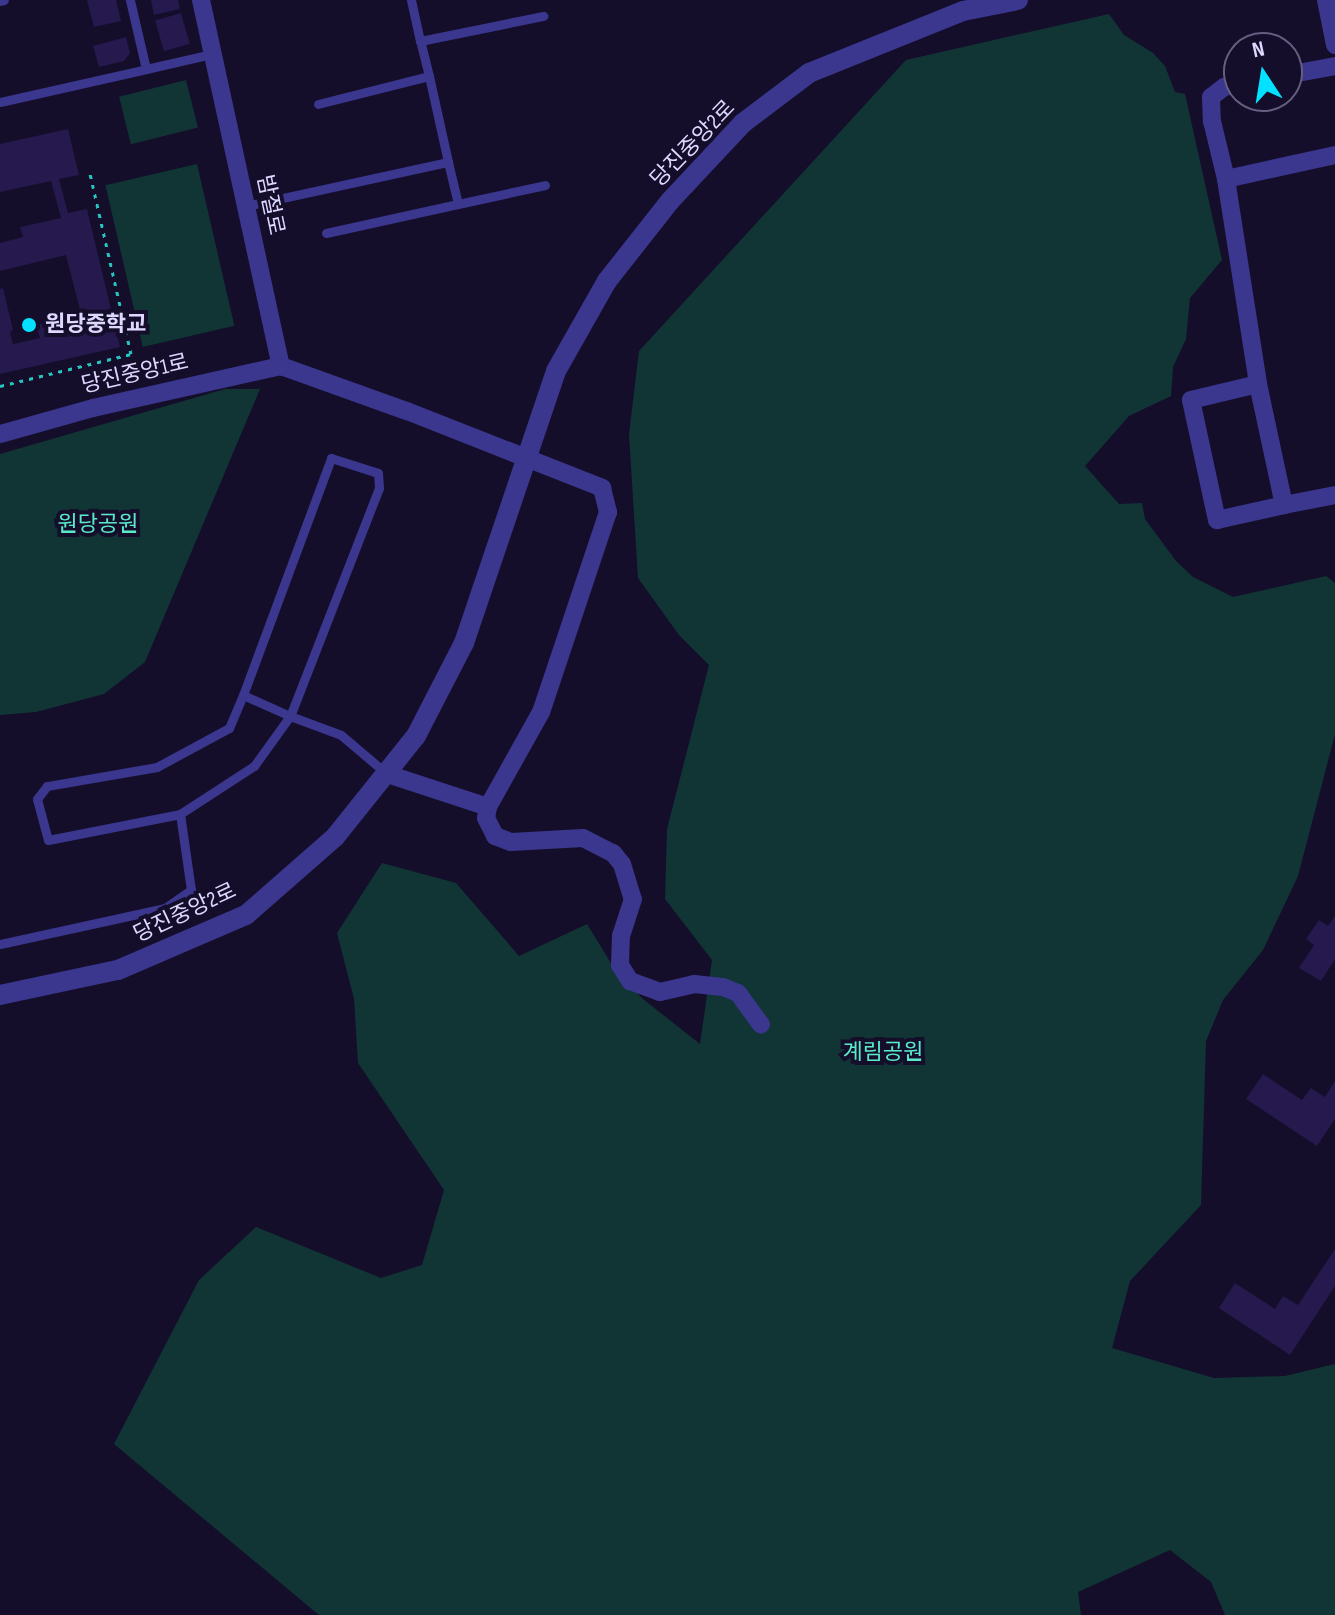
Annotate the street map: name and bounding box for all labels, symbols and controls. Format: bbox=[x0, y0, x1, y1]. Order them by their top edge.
north arrow bbox=[1223, 32, 1303, 112]
text: N bbox=[1250, 36, 1267, 64]
street label: 당진중앙2로 bbox=[645, 95, 741, 193]
street label: 밤절로 bbox=[251, 173, 289, 237]
place label: 원당중학교 bbox=[45, 312, 146, 338]
marker: 원당중학교 bbox=[20, 316, 38, 334]
street label: 당진중앙1로 bbox=[79, 349, 191, 399]
park label: 원당공원 bbox=[58, 512, 138, 538]
street label: 당진중앙2로 bbox=[129, 878, 241, 948]
park label: 계림공원 bbox=[843, 1040, 923, 1066]

